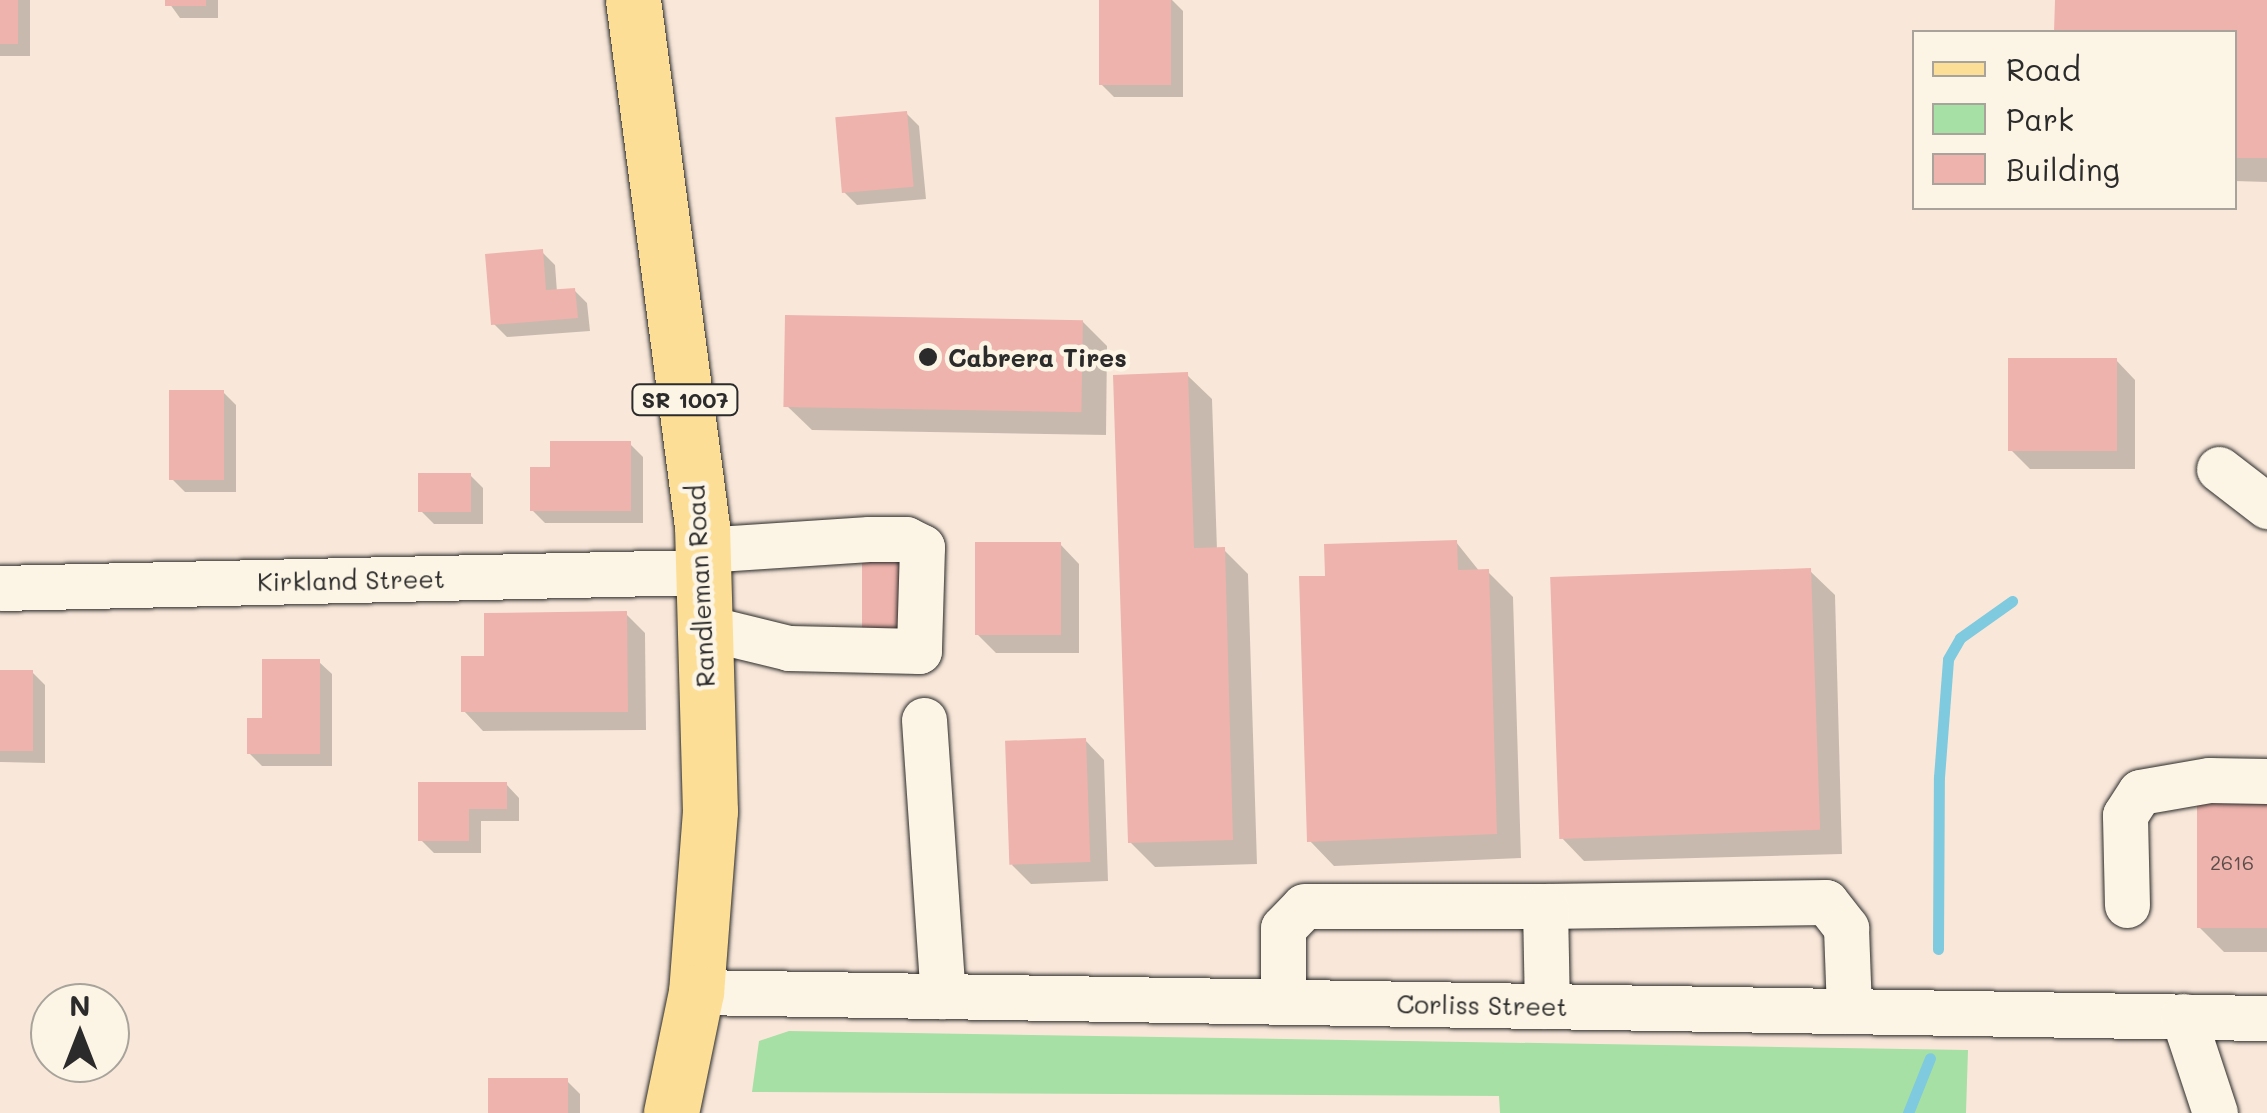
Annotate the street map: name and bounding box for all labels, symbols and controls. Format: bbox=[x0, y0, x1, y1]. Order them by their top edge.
legend bbox=[1912, 30, 2237, 210]
text: Road bbox=[2006, 49, 2081, 89]
text: Park bbox=[2006, 99, 2074, 139]
text: Building bbox=[2006, 149, 2120, 189]
place label: Cabrera Tires bbox=[948, 342, 1127, 372]
marker: Cabrera Tires bbox=[917, 346, 939, 368]
road number: SR 1007 bbox=[630, 383, 740, 417]
street label: Randleman Road bbox=[680, 484, 720, 688]
street label: Kirkland Street bbox=[257, 563, 445, 597]
house number: 2616 bbox=[2210, 850, 2254, 874]
north arrow bbox=[30, 983, 130, 1083]
text: N bbox=[69, 987, 91, 1023]
street label: Corliss Street bbox=[1396, 989, 1568, 1021]

